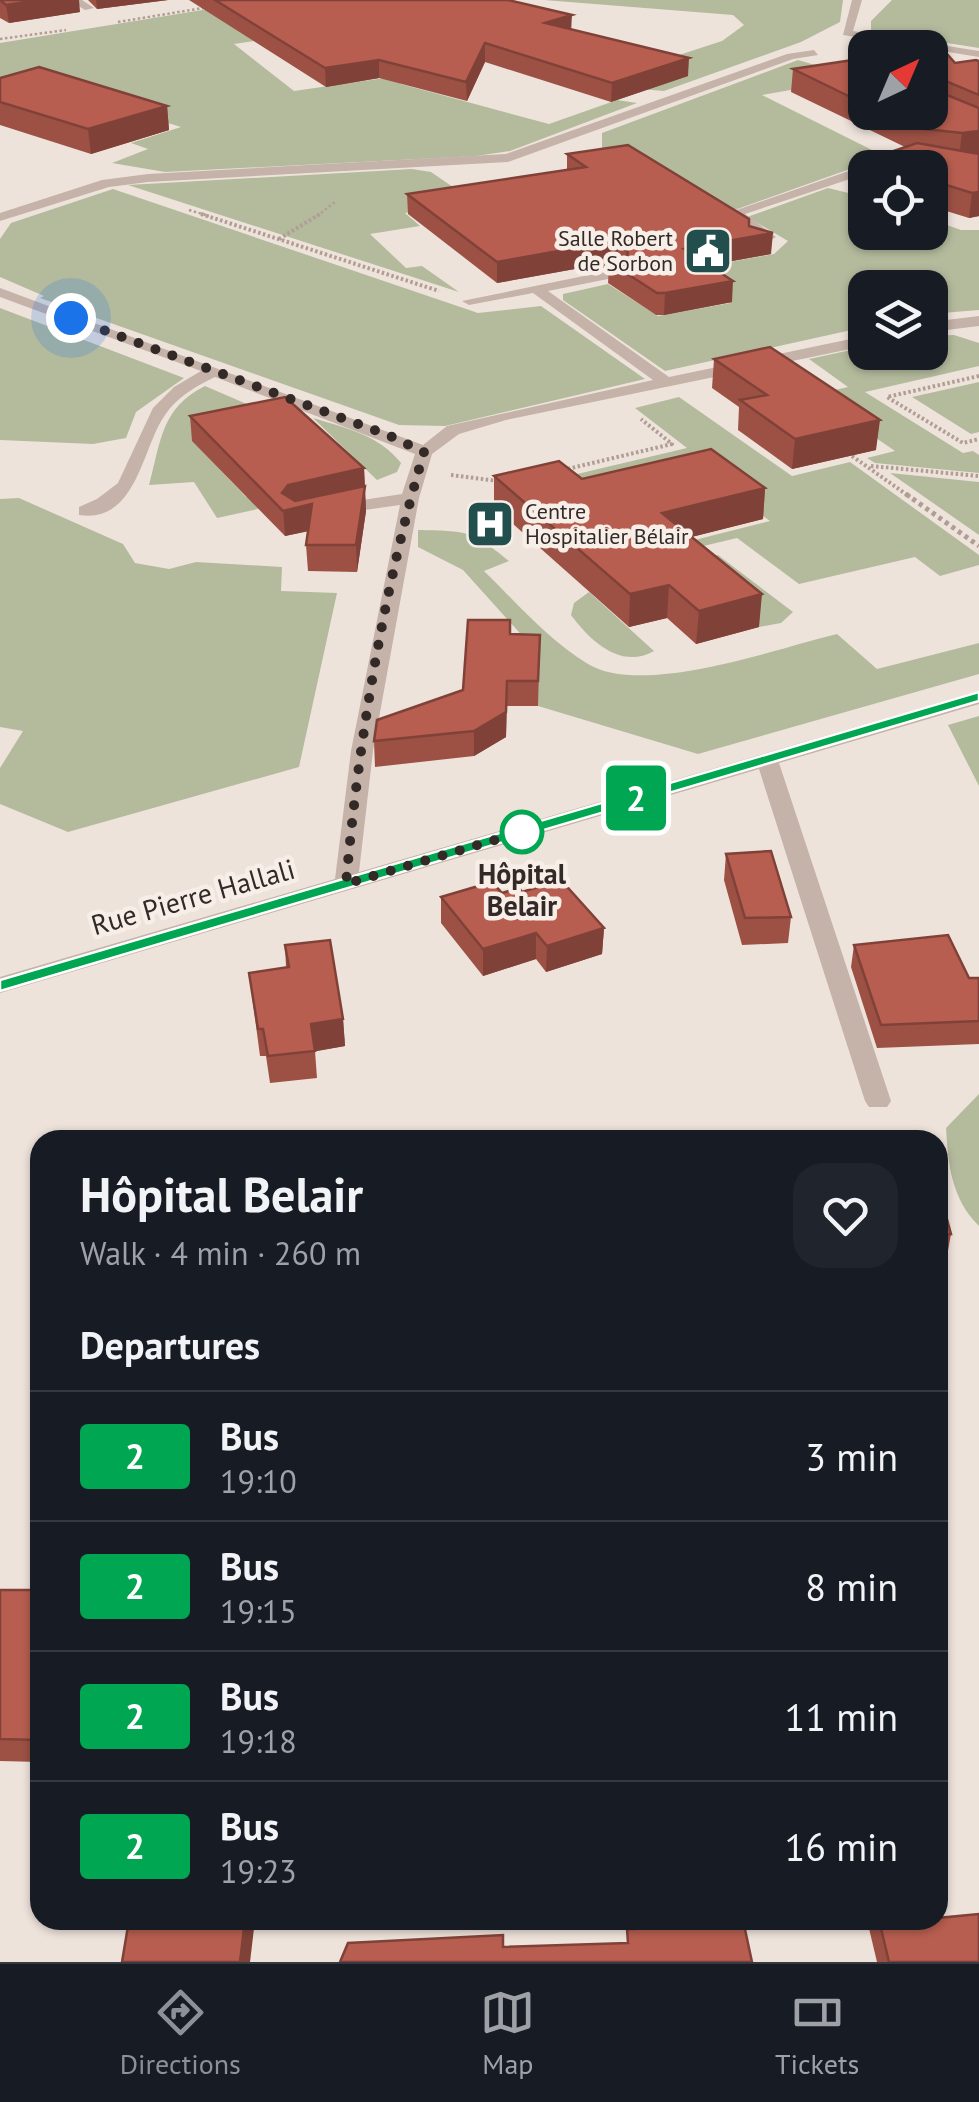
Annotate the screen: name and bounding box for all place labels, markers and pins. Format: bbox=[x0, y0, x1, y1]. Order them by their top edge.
place label: Salle Robert de Sorbon bbox=[558, 224, 674, 277]
public building icon: Salle Robert de Sorbon bbox=[682, 225, 734, 277]
place label: Centre Hospitalier Bélair bbox=[525, 497, 689, 550]
hospital icon: Centre Hospitalier Bélair bbox=[464, 498, 516, 550]
marker: Hôpital Belair bbox=[501, 811, 543, 853]
place label: Hôpital Belair bbox=[478, 855, 567, 924]

